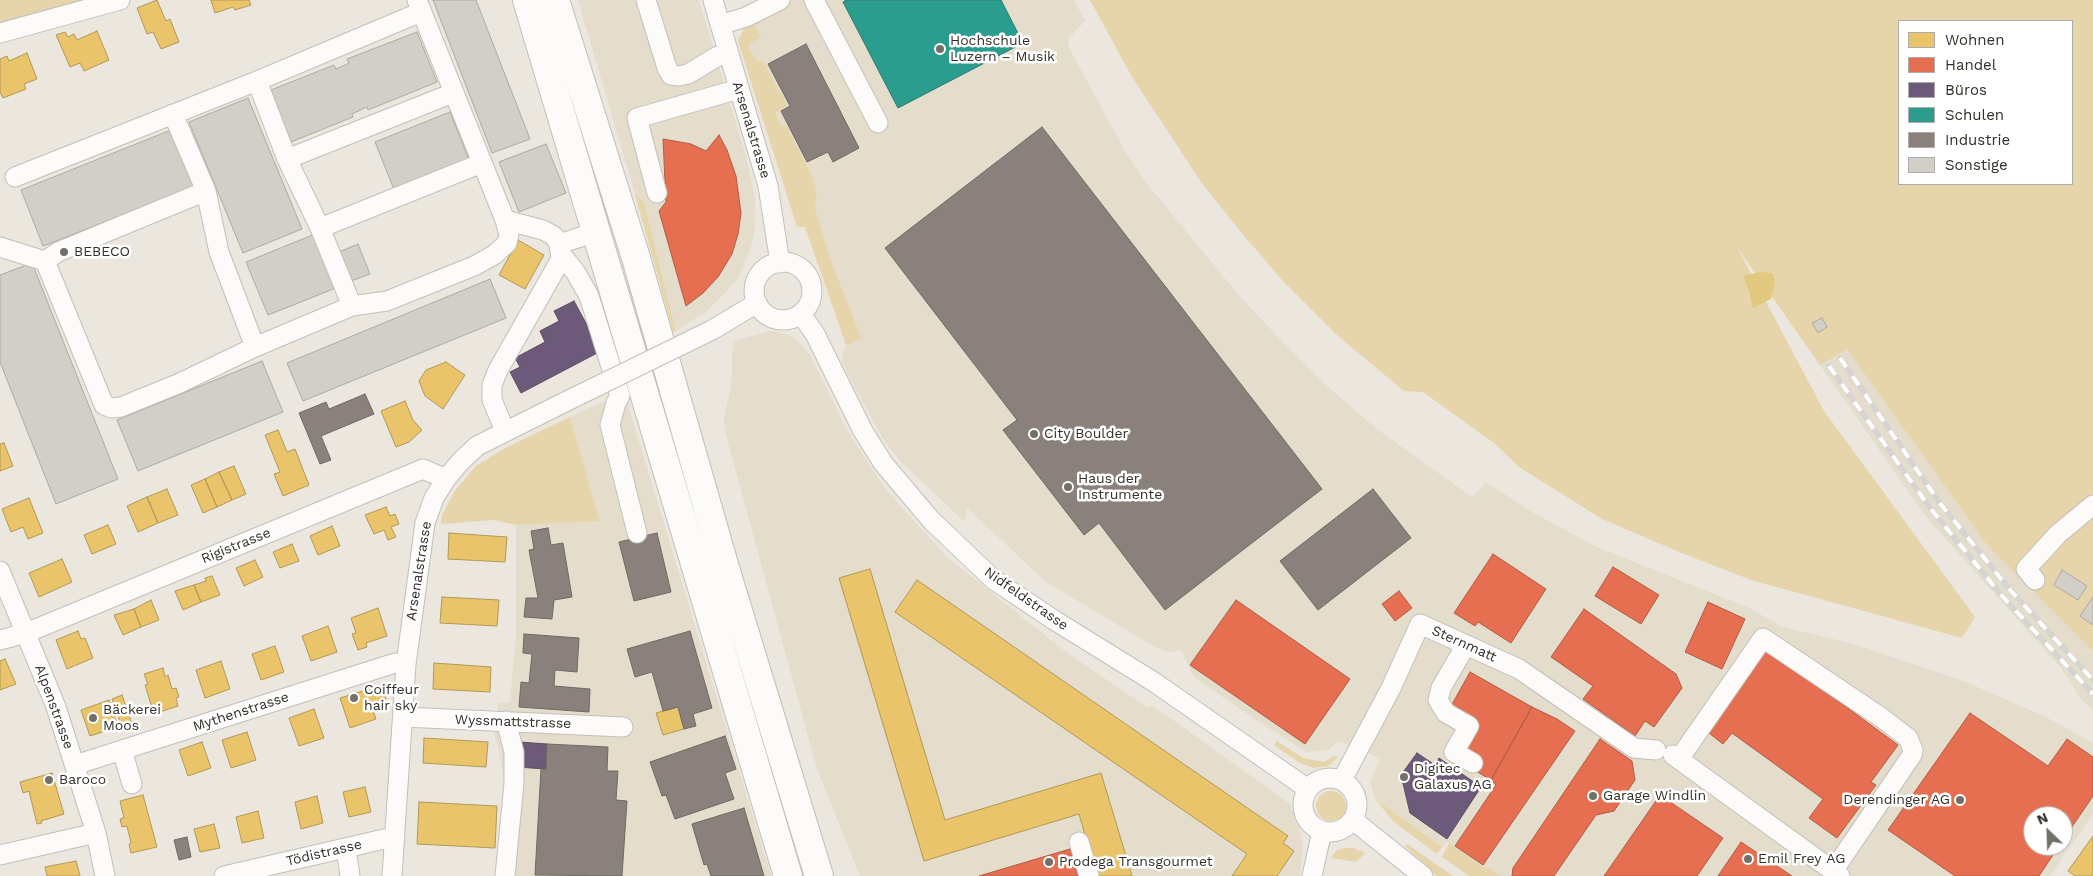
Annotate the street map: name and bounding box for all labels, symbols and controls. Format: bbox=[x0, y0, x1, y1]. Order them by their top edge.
legend bbox=[1898, 20, 2073, 185]
text: Wohnen bbox=[1945, 31, 2004, 49]
place label: Hochschule Luzern – Musik bbox=[950, 33, 1055, 65]
marker: Hochschule Luzern – Musik bbox=[934, 43, 946, 55]
text: Handel bbox=[1945, 56, 1996, 74]
street label: Arsenalstrasse bbox=[728, 79, 774, 181]
text: Büros bbox=[1945, 81, 1987, 99]
text: Schulen bbox=[1945, 106, 2004, 124]
text: Industrie bbox=[1945, 131, 2010, 149]
text: Sonstige bbox=[1945, 156, 2008, 174]
place label: BEBECO bbox=[74, 244, 130, 260]
marker: BEBECO bbox=[58, 246, 70, 258]
place label: City Boulder bbox=[1044, 426, 1128, 442]
marker: City Boulder bbox=[1028, 428, 1040, 440]
place label: Haus der Instrumente bbox=[1078, 471, 1162, 504]
marker: Haus der Instrumente bbox=[1062, 481, 1074, 493]
street label: Arsenalstrasse bbox=[403, 520, 435, 622]
street label: Rigistrasse bbox=[199, 524, 273, 568]
street label: Nidfeldstrasse bbox=[981, 564, 1071, 634]
street label: Sternmatt bbox=[1429, 622, 1499, 666]
street label: Alpenstrasse bbox=[31, 663, 77, 751]
place label: Coiffeur hair sky bbox=[364, 682, 419, 714]
street label: Mythenstrasse bbox=[191, 689, 291, 735]
marker: Coiffeur hair sky bbox=[348, 692, 360, 704]
place label: Bäckerei Moos bbox=[103, 702, 161, 734]
marker: Bäckerei Moos bbox=[87, 712, 99, 724]
street label: Wyssmattstrasse bbox=[454, 712, 572, 732]
place label: Digitec Galaxus AG bbox=[1414, 761, 1492, 794]
marker: Digitec Galaxus AG bbox=[1398, 771, 1410, 783]
place label: Baroco bbox=[59, 772, 106, 788]
marker: Baroco bbox=[43, 774, 55, 786]
place label: Garage Windlin bbox=[1603, 788, 1706, 804]
marker: Garage Windlin bbox=[1587, 790, 1599, 802]
place label: Derendinger AG bbox=[1843, 792, 1950, 808]
marker: Derendinger AG bbox=[1954, 794, 1966, 806]
north arrow bbox=[2023, 806, 2073, 856]
text: N bbox=[2034, 809, 2050, 828]
street label: Tödistrasse bbox=[284, 836, 364, 870]
place label: Emil Frey AG bbox=[1758, 851, 1845, 867]
marker: Emil Frey AG bbox=[1742, 853, 1754, 865]
place label: Prodega Transgourmet bbox=[1059, 854, 1213, 870]
marker: Prodega Transgourmet bbox=[1043, 856, 1055, 868]

